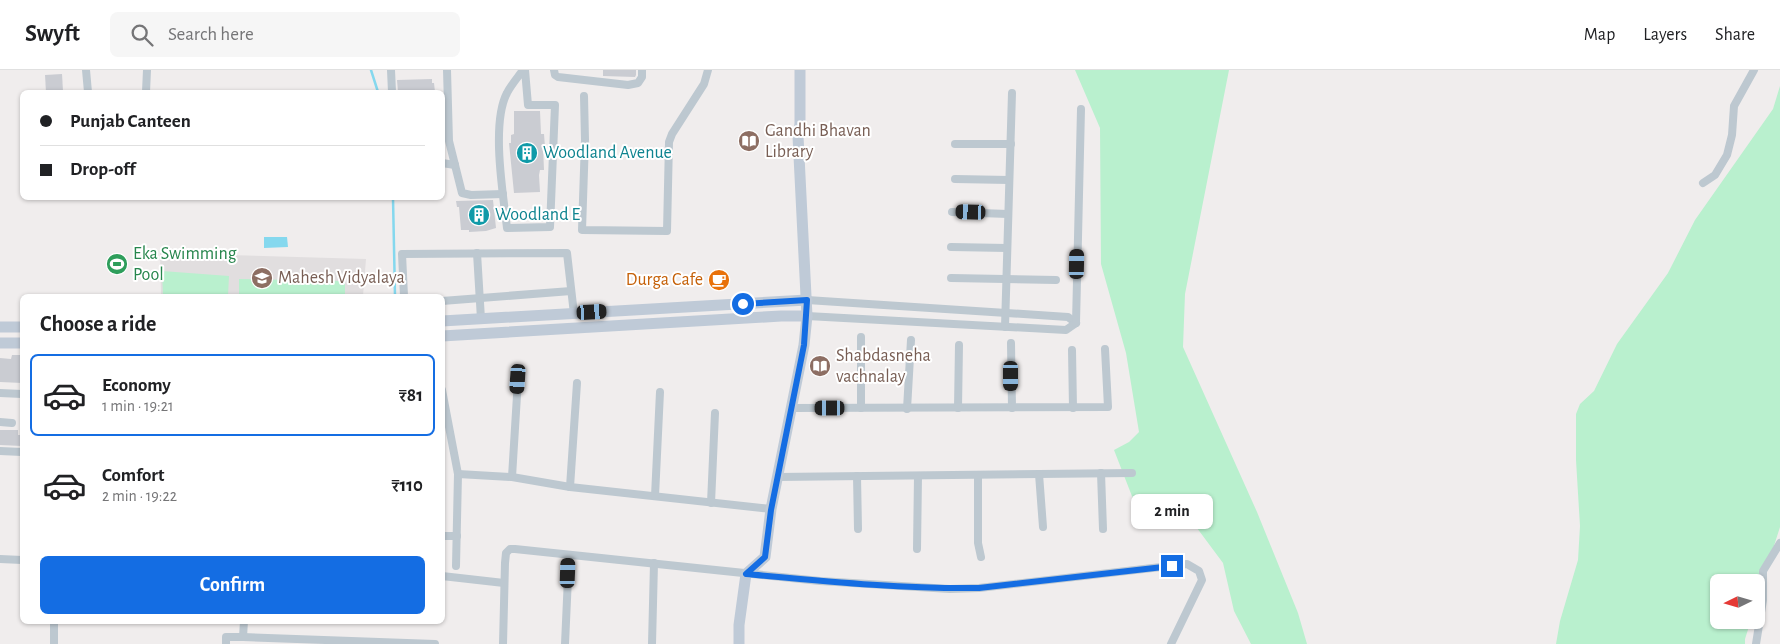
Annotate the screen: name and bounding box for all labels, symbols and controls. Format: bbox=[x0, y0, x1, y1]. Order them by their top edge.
search box bbox=[110, 12, 460, 57]
icon: search bbox=[128, 21, 156, 49]
text: Swyft bbox=[25, 22, 80, 46]
text: Search here bbox=[168, 25, 254, 44]
text: Map bbox=[1584, 26, 1615, 44]
text: Layers bbox=[1643, 26, 1687, 44]
text: Share bbox=[1715, 26, 1755, 44]
text: Punjab Canteen bbox=[70, 112, 191, 131]
place label: Gandhi Bhavan Library bbox=[765, 122, 871, 161]
library icon: Gandhi Bhavan Library bbox=[737, 129, 761, 153]
building icon: Woodland Avenue bbox=[515, 141, 539, 165]
place label: Woodland Avenue bbox=[543, 144, 672, 162]
text: Drop-off bbox=[70, 160, 135, 179]
building icon: Woodland E bbox=[467, 203, 491, 227]
car bbox=[955, 204, 986, 220]
place label: Woodland E bbox=[495, 206, 580, 224]
place label: Eka Swimming Pool bbox=[133, 245, 237, 284]
car bbox=[1069, 249, 1084, 279]
sports icon: Eka Swimming Pool bbox=[105, 252, 129, 276]
school or university icon: Mahesh Vidyalaya bbox=[250, 266, 274, 290]
cafe icon: Durga Cafe bbox=[707, 268, 731, 292]
place label: Mahesh Vidyalaya bbox=[278, 269, 405, 287]
place label: Durga Cafe bbox=[626, 271, 703, 289]
route start bbox=[732, 293, 754, 315]
car bbox=[576, 304, 607, 320]
text: Choose a ride bbox=[40, 313, 156, 335]
place label: Shabdasneha vachnalay bbox=[836, 347, 931, 386]
library icon: Shabdasneha vachnalay bbox=[808, 354, 832, 378]
car bbox=[1003, 361, 1018, 391]
car bbox=[509, 364, 526, 394]
icon: car bbox=[42, 373, 87, 418]
text: Economy bbox=[102, 376, 171, 395]
text: ₹81 bbox=[399, 386, 423, 405]
text: 1 min · 19:21 bbox=[102, 398, 174, 414]
car bbox=[815, 401, 845, 416]
icon: car bbox=[42, 463, 87, 508]
text: Comfort bbox=[102, 466, 164, 485]
text: ₹110 bbox=[391, 476, 423, 495]
text: 2 min · 19:22 bbox=[102, 488, 177, 504]
callout: 2 min bbox=[1131, 494, 1213, 528]
text: 2 min bbox=[1154, 503, 1190, 519]
route end bbox=[1161, 555, 1183, 577]
button: Confirm bbox=[40, 556, 425, 614]
car bbox=[559, 558, 576, 588]
north arrow bbox=[1710, 574, 1765, 629]
map controls bbox=[1710, 574, 1765, 629]

